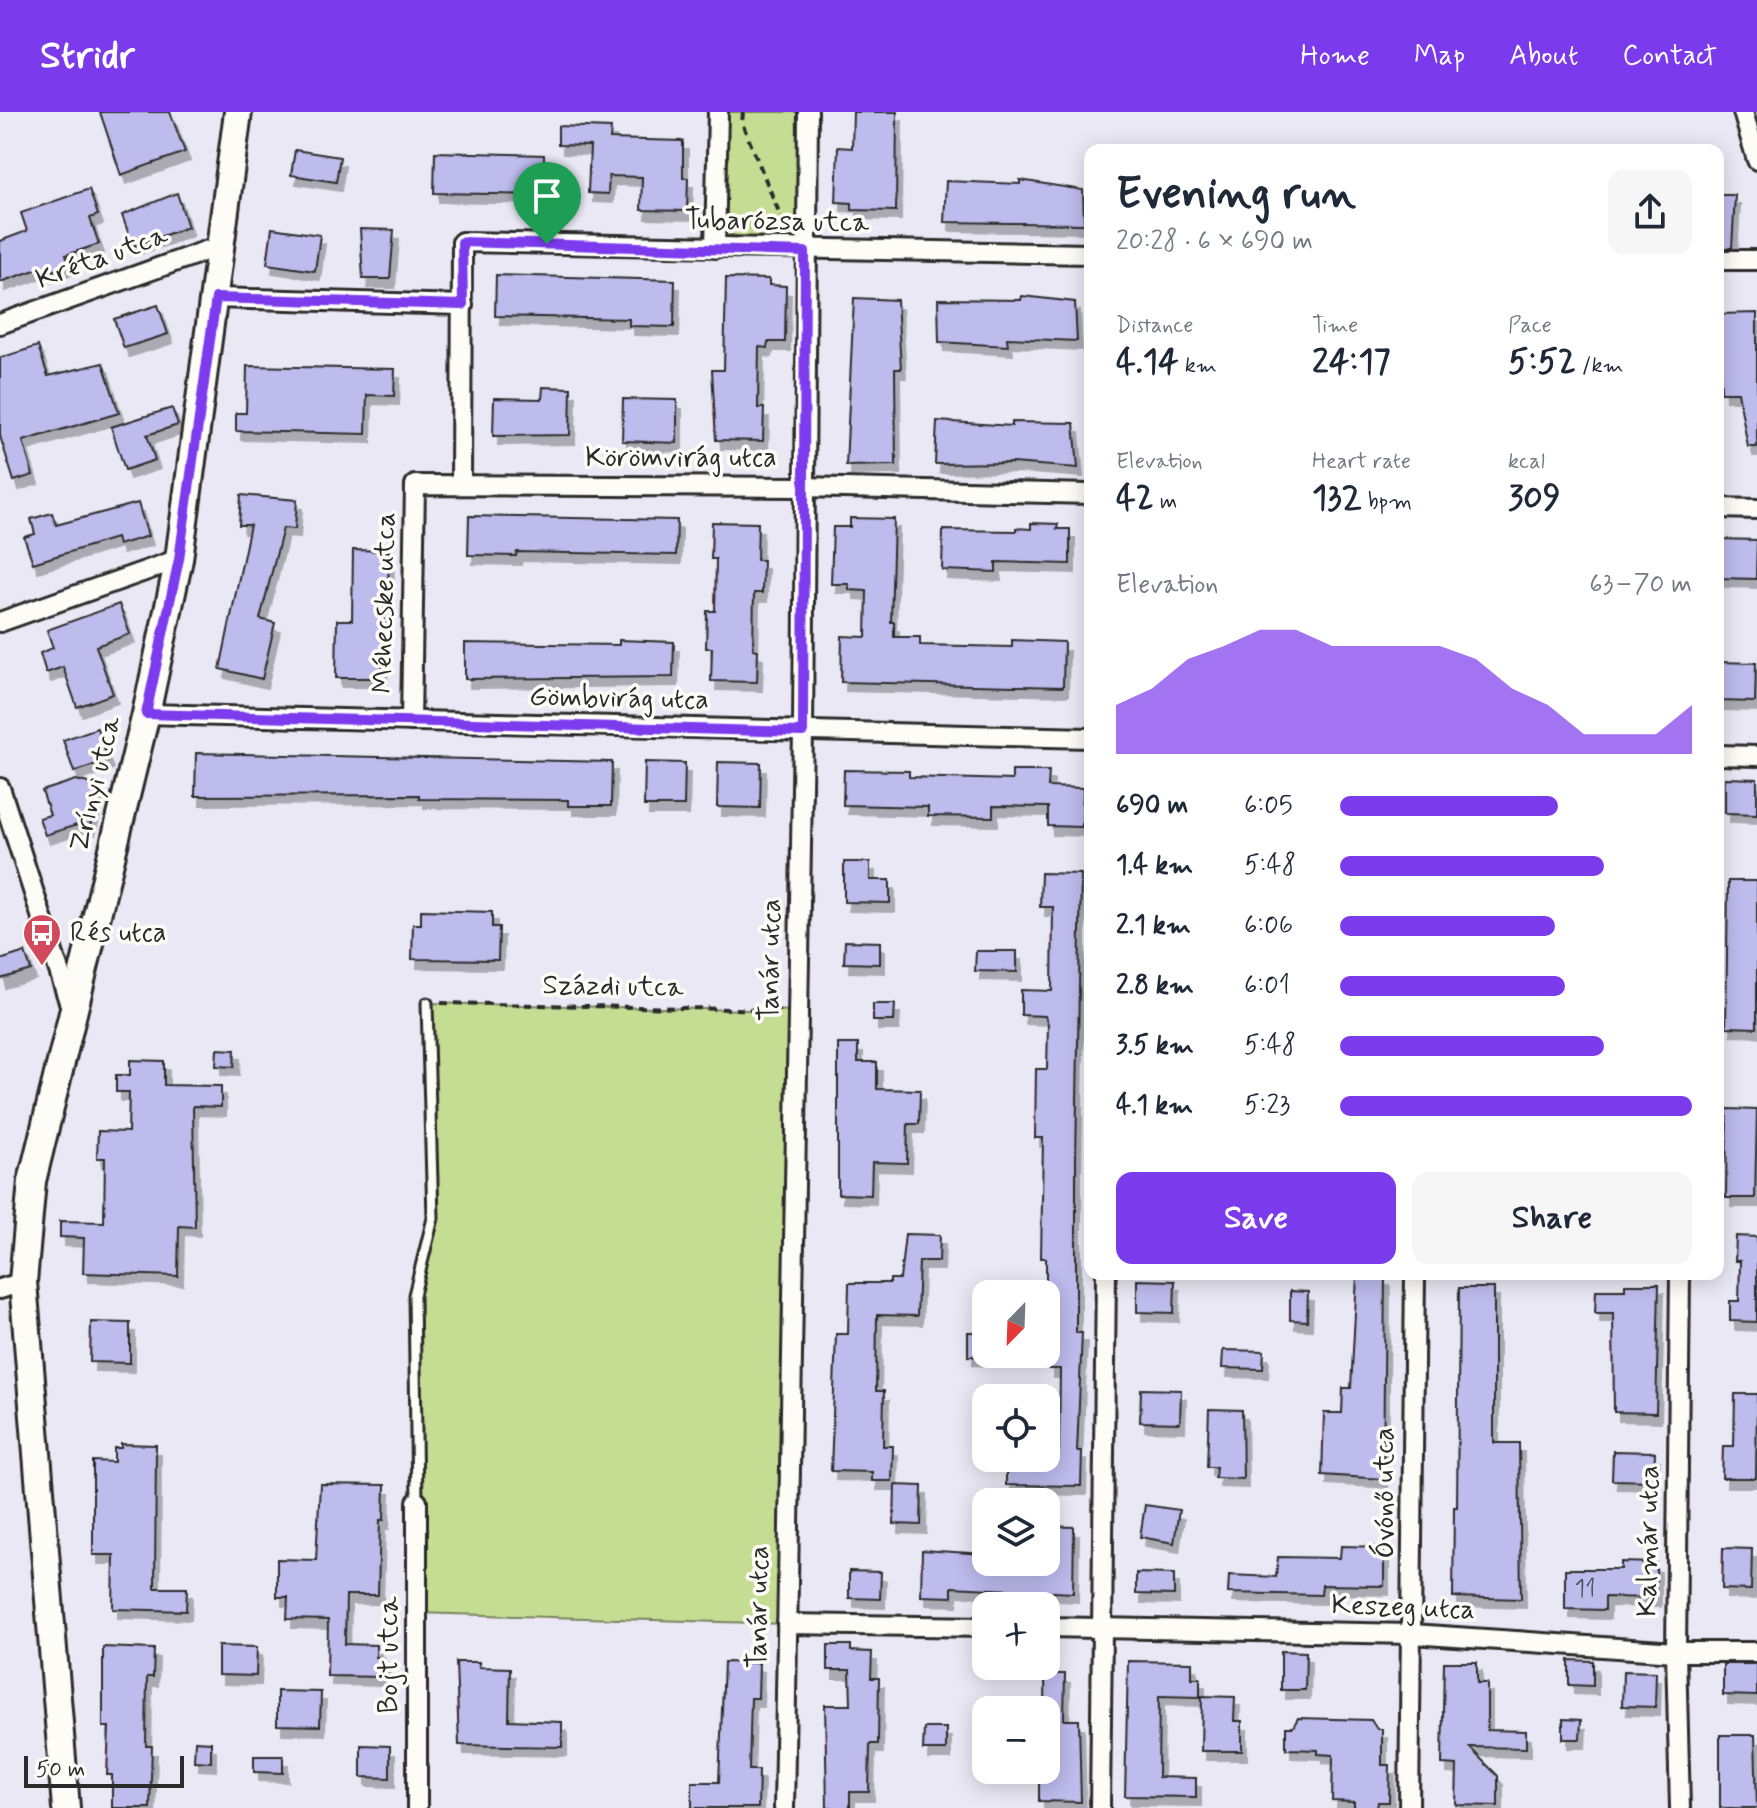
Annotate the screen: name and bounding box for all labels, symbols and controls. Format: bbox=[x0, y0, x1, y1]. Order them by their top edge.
text: Stridr bbox=[40, 32, 135, 81]
text: Home bbox=[1300, 38, 1370, 75]
text: Map bbox=[1414, 38, 1465, 75]
text: About bbox=[1509, 38, 1578, 75]
text: Contact bbox=[1622, 38, 1717, 75]
pin bbox=[513, 162, 581, 244]
text: Evening run bbox=[1116, 166, 1356, 224]
button: share bbox=[1608, 170, 1692, 254]
icon: arrive bbox=[525, 174, 569, 218]
street label: Tubarózsa utca bbox=[684, 202, 870, 242]
street label: Kréta utca bbox=[31, 217, 173, 299]
text: 20:28 · 6 × 690 m bbox=[1116, 225, 1313, 259]
text: Distance bbox=[1116, 312, 1193, 340]
text: Time bbox=[1312, 312, 1358, 340]
text: Pace bbox=[1508, 312, 1552, 340]
text: 4.14 bbox=[1116, 340, 1179, 385]
text: 24:17 bbox=[1312, 340, 1391, 385]
text: 5:52 bbox=[1508, 340, 1576, 385]
text: km bbox=[1179, 352, 1217, 380]
text: /km bbox=[1576, 352, 1623, 380]
street label: Körömvirág utca bbox=[585, 440, 777, 477]
text: Elevation bbox=[1116, 448, 1203, 476]
text: Heart rate bbox=[1312, 448, 1411, 476]
text: kcal bbox=[1508, 448, 1545, 476]
text: 42 bbox=[1116, 476, 1154, 521]
text: 132 bbox=[1312, 476, 1362, 521]
text: 309 bbox=[1508, 476, 1561, 521]
text: m bbox=[1154, 488, 1177, 516]
text: bpm bbox=[1362, 488, 1412, 516]
street label: Méhecske utca bbox=[365, 512, 405, 694]
text: Elevation bbox=[1116, 568, 1218, 602]
text: 63–70 m bbox=[1589, 568, 1692, 602]
street label: Gömbvirág utca bbox=[529, 679, 709, 719]
street label: Zrínyi utca bbox=[61, 712, 131, 856]
text: 690 m bbox=[1116, 789, 1188, 823]
text: 6:05 bbox=[1244, 789, 1293, 823]
text: 1.4 km bbox=[1116, 849, 1193, 883]
text: 5:48 bbox=[1244, 849, 1296, 883]
street label: Tanár utca bbox=[751, 898, 791, 1022]
text: 2.1 km bbox=[1116, 909, 1191, 943]
text: 6:06 bbox=[1244, 909, 1293, 943]
bus stop icon: Rés utca bbox=[21, 912, 63, 967]
place label: Rés utca bbox=[70, 915, 166, 952]
street label: Százdi utca bbox=[542, 967, 684, 1007]
text: 2.8 km bbox=[1116, 969, 1194, 1003]
text: 6:01 bbox=[1244, 969, 1290, 1003]
text: 3.5 km bbox=[1116, 1029, 1194, 1063]
text: 5:48 bbox=[1244, 1029, 1296, 1063]
text: 4.1 km bbox=[1116, 1089, 1193, 1123]
text: 5:23 bbox=[1244, 1089, 1290, 1123]
button: Save bbox=[1116, 1172, 1396, 1264]
button: Share bbox=[1412, 1172, 1692, 1264]
north arrow bbox=[972, 1280, 1060, 1368]
map controls bbox=[972, 1280, 1060, 1784]
button: locate bbox=[972, 1384, 1060, 1472]
street label: Óvónő utca bbox=[1367, 1427, 1404, 1559]
street label: Kalmár utca bbox=[1629, 1465, 1669, 1617]
button: layers bbox=[972, 1488, 1060, 1576]
street label: Tanár utca bbox=[739, 1545, 779, 1669]
house number: 11 bbox=[1574, 1574, 1596, 1605]
street label: Keszeg utca bbox=[1331, 1587, 1475, 1629]
button: + bbox=[972, 1592, 1060, 1680]
street label: Bojt utca bbox=[371, 1596, 408, 1714]
button: − bbox=[972, 1696, 1060, 1784]
scale bar bbox=[24, 1752, 184, 1788]
text: 50 m bbox=[36, 1756, 85, 1784]

